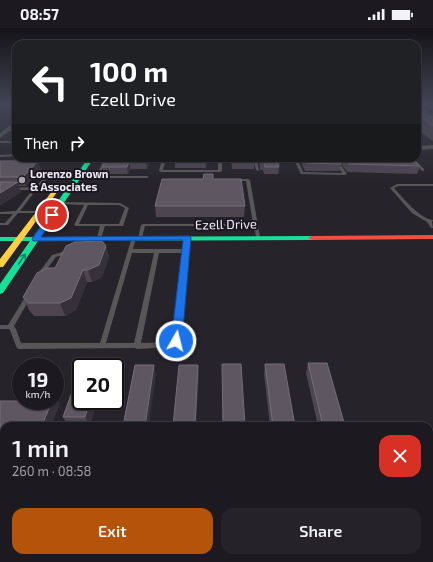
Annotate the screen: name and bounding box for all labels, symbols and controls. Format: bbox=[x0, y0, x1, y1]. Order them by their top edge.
text: 08:57 bbox=[20, 5, 59, 23]
text: 100 m bbox=[90, 54, 168, 88]
icon: left bbox=[24, 56, 76, 108]
text: Ezell Drive bbox=[90, 88, 176, 110]
icon: right bbox=[66, 132, 88, 154]
text: Then bbox=[24, 134, 58, 152]
place label: Lorenzo Brown & Associates bbox=[30, 167, 108, 193]
marker: Lorenzo Brown & Associates bbox=[17, 175, 27, 185]
pin bbox=[35, 198, 69, 232]
icon: arrive bbox=[41, 204, 63, 226]
street label: Ezell Drive bbox=[195, 215, 257, 233]
one-way arrow bbox=[18, 254, 26, 265]
position arrow bbox=[155, 320, 197, 362]
speed limit sign: 20 bbox=[72, 358, 124, 410]
text: 19 bbox=[28, 367, 48, 391]
text: km/h bbox=[26, 388, 50, 400]
text: 1 min bbox=[12, 433, 69, 462]
button: close bbox=[379, 435, 421, 477]
text: 260 m · 08:58 bbox=[12, 463, 91, 479]
button: Exit bbox=[12, 508, 213, 554]
button: Share bbox=[221, 508, 421, 554]

